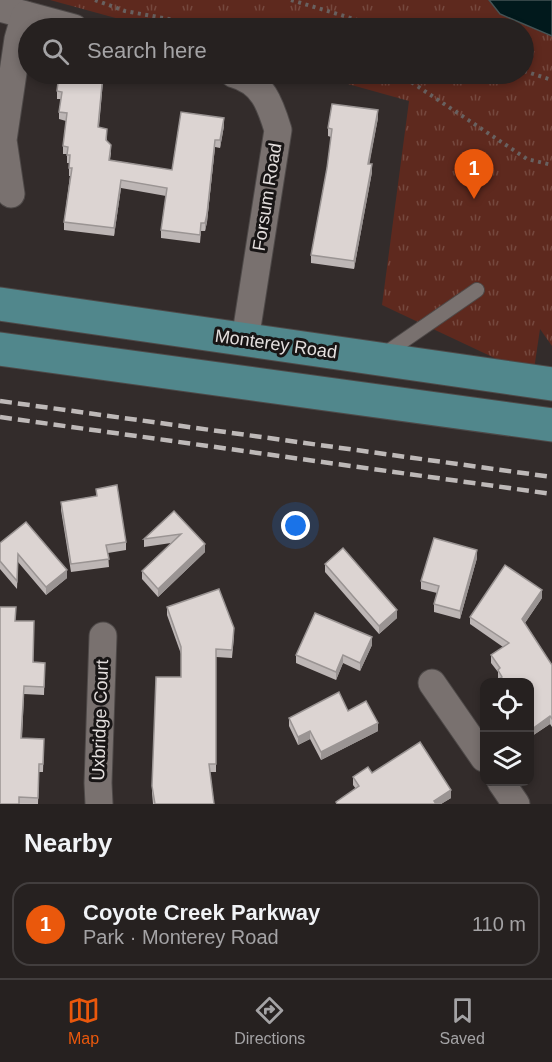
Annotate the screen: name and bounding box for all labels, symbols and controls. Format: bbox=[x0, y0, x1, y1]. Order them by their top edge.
search box bbox=[18, 18, 534, 84]
icon: search bbox=[39, 35, 72, 68]
text: Search here bbox=[87, 38, 207, 63]
street label: Forsum Road bbox=[249, 142, 285, 252]
pin: 1 bbox=[454, 150, 494, 199]
street label: Monterey Road bbox=[214, 326, 338, 362]
your location bbox=[281, 511, 310, 540]
street label: Uxbridge Court bbox=[88, 659, 112, 781]
map controls bbox=[480, 678, 534, 786]
button: locate bbox=[480, 678, 534, 732]
button: layers bbox=[480, 732, 534, 786]
text: Nearby bbox=[24, 828, 112, 858]
text: Coyote Creek Parkway bbox=[83, 900, 320, 925]
text: 1 bbox=[40, 913, 51, 935]
text: 110 m bbox=[472, 913, 526, 935]
text: Park · Monterey Road bbox=[83, 926, 279, 948]
tab: Map bbox=[67, 994, 100, 1048]
tab: Directions bbox=[234, 994, 305, 1048]
tab: Saved bbox=[440, 994, 485, 1048]

